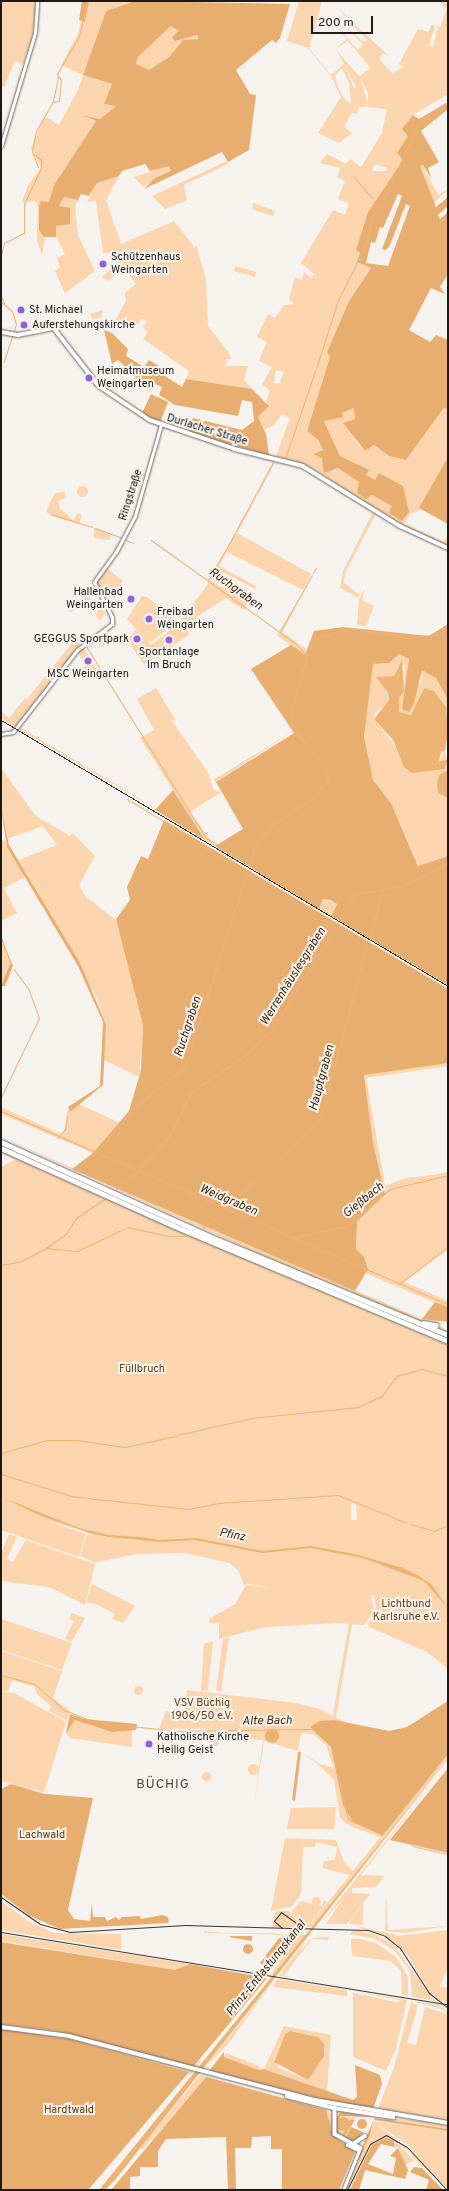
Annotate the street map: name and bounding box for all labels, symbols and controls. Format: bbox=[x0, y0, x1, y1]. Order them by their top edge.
scale bar bbox=[313, 8, 375, 34]
text: 200 m bbox=[318, 15, 354, 31]
place label: Schützenhaus Weingarten bbox=[111, 251, 180, 277]
marker: Schützenhaus Weingarten bbox=[98, 259, 108, 269]
place label: St. Michael bbox=[29, 303, 83, 317]
marker: St. Michael bbox=[16, 305, 26, 315]
place label: Auferstehungskirche bbox=[32, 318, 135, 332]
marker: Auferstehungskirche bbox=[19, 320, 29, 330]
place label: Heimatmuseum Weingarten bbox=[97, 365, 174, 391]
marker: Heimatmuseum Weingarten bbox=[84, 373, 94, 383]
street label: Durlacher Straße bbox=[165, 411, 249, 449]
street label: Ringstraße bbox=[116, 468, 146, 522]
water label: Ruchgraben bbox=[205, 566, 265, 614]
place label: Hallenbad Weingarten bbox=[66, 586, 123, 612]
marker: Hallenbad Weingarten bbox=[126, 594, 136, 604]
place label: Freibad Weingarten bbox=[157, 606, 214, 632]
marker: Freibad Weingarten bbox=[144, 614, 154, 624]
place label: GEGGUS Sportpark bbox=[34, 632, 129, 646]
marker: GEGGUS Sportpark bbox=[132, 634, 142, 644]
marker: Sportanlage Im Bruch bbox=[164, 635, 174, 645]
place label: Sportanlage Im Bruch bbox=[139, 646, 199, 672]
marker: MSC Weingarten bbox=[83, 656, 93, 666]
place label: MSC Weingarten bbox=[47, 667, 129, 681]
water label: Werrenhäuslesgraben bbox=[258, 925, 330, 1029]
water label: Ruchgraben bbox=[172, 995, 206, 1059]
water label: Hauptgraben bbox=[307, 1044, 339, 1112]
water label: Gießbach bbox=[341, 1180, 387, 1222]
water label: Weidgraben bbox=[197, 1182, 259, 1220]
park label: Füllbruch bbox=[119, 1362, 165, 1376]
water label: Pfinz bbox=[218, 1526, 246, 1546]
park label: Lichtbund Karlsruhe e.V. bbox=[373, 1598, 439, 1624]
park label: VSV Büchig 1906/50 e.V. bbox=[171, 1697, 233, 1723]
water label: Alte Bach bbox=[242, 1714, 292, 1730]
place label: Katholische Kirche Heilig Geist bbox=[157, 1731, 249, 1757]
marker: Katholische Kirche Heilig Geist bbox=[144, 1739, 154, 1749]
district label: BÜCHIG bbox=[136, 1777, 190, 1793]
park label: Lachwald bbox=[19, 1828, 65, 1842]
water label: Pfinz-Entlastungskanal bbox=[224, 1918, 310, 2020]
park label: Hardtwald bbox=[44, 2103, 94, 2117]

